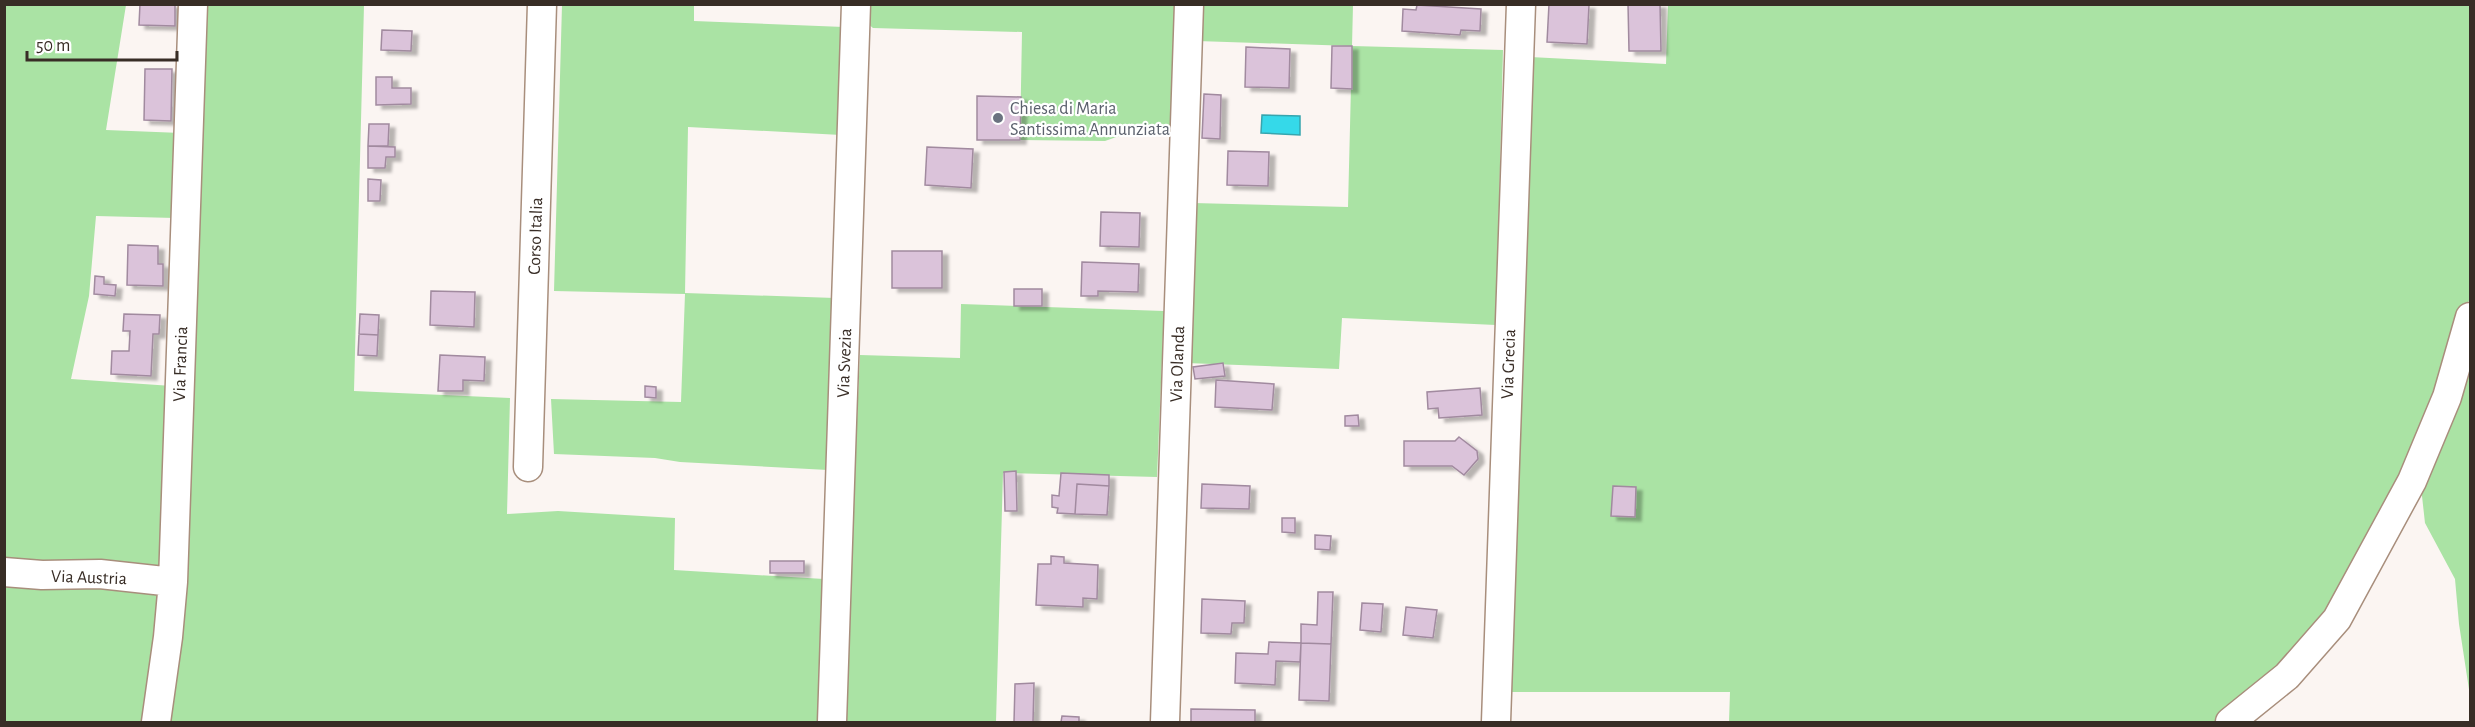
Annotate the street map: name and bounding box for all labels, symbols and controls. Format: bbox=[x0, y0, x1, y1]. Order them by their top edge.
scale bar bbox=[27, 24, 177, 62]
text: 50 m bbox=[36, 37, 70, 55]
place label: Chiesa di Maria Santissima Annunziata bbox=[1010, 100, 1170, 139]
marker: Chiesa di Maria Santissima Annunziata bbox=[991, 111, 1005, 125]
street label: Corso Italia bbox=[526, 197, 546, 275]
street label: Via Olanda bbox=[1168, 325, 1188, 403]
street label: Via Francia bbox=[171, 326, 191, 402]
street label: Via Svezia bbox=[835, 328, 855, 398]
street label: Via Grecia bbox=[1499, 329, 1519, 399]
street label: Via Austria bbox=[51, 568, 127, 588]

